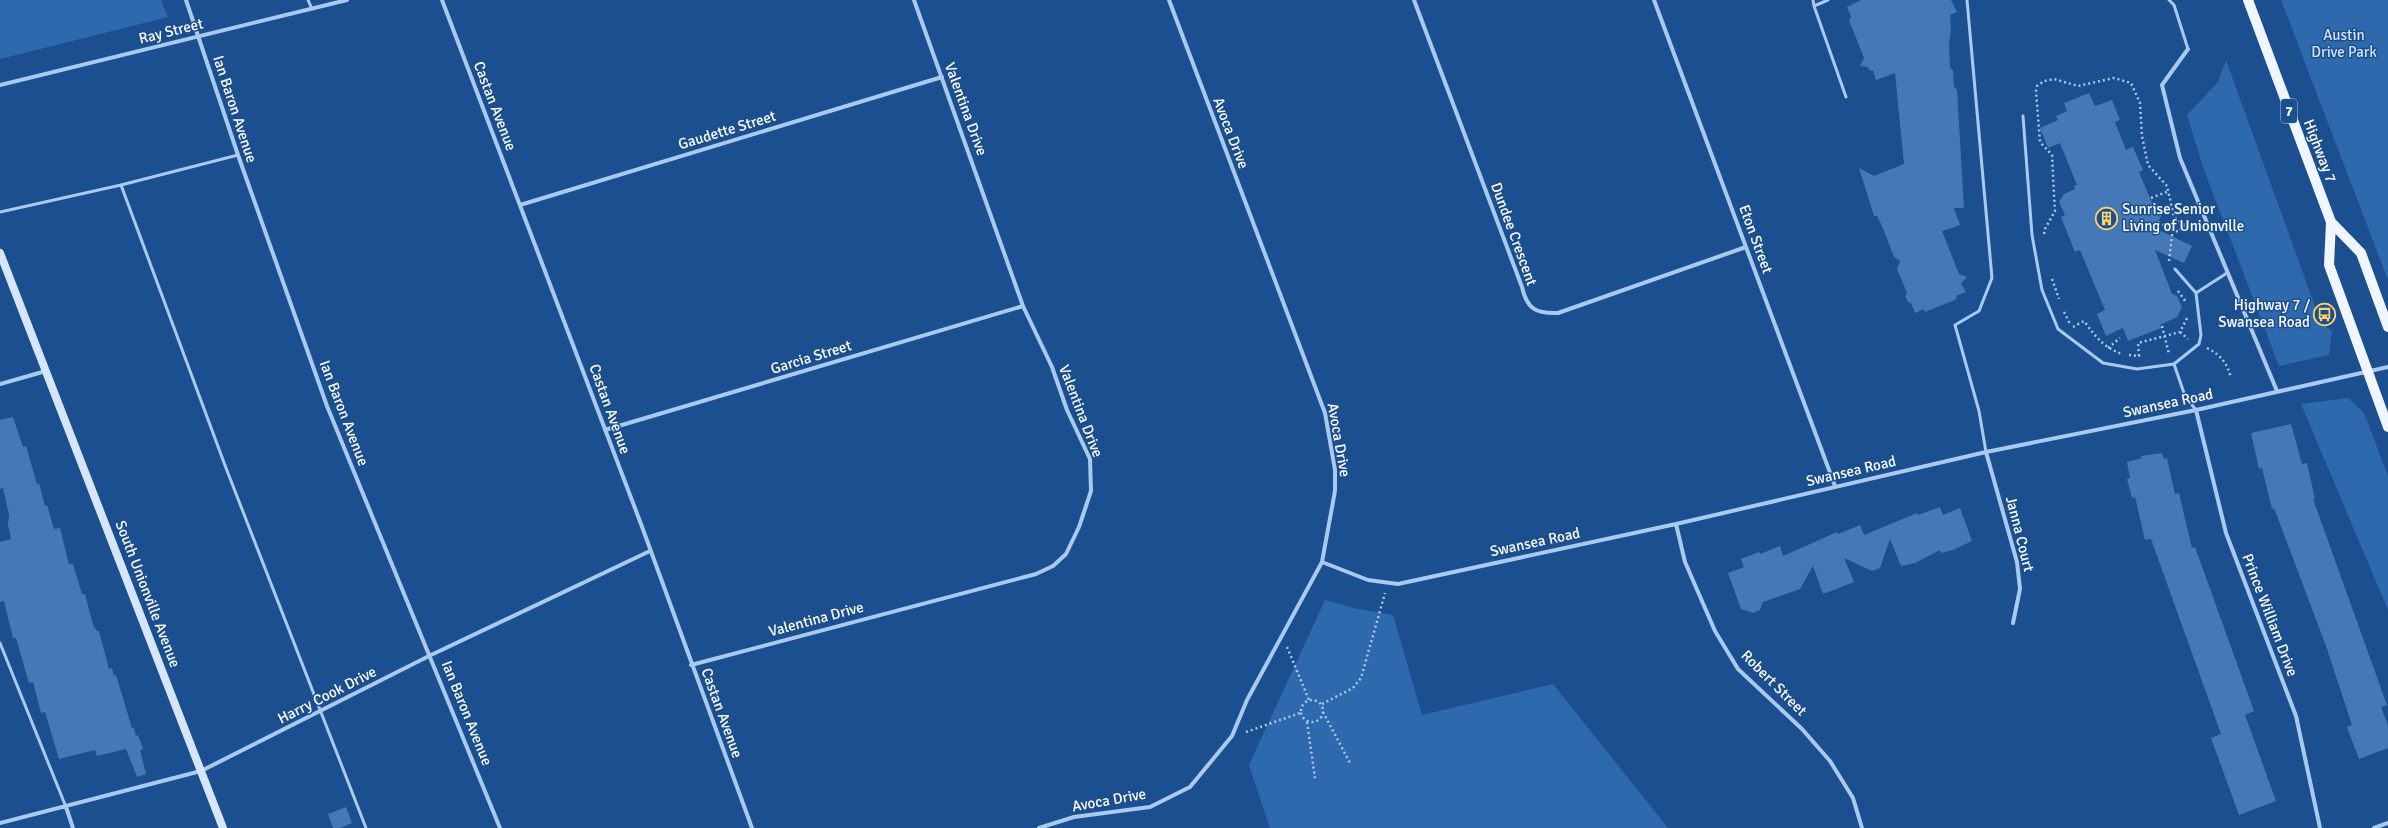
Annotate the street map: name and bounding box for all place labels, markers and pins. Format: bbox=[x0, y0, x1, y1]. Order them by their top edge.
place label: Sunrise Senior Living of Unionville bbox=[2122, 200, 2244, 235]
building icon: Sunrise Senior Living of Unionville bbox=[2093, 205, 2119, 231]
place label: Highway 7 / Swansea Road bbox=[2218, 296, 2311, 331]
bus stop icon: Highway 7 / Swansea Road bbox=[2312, 301, 2338, 327]

